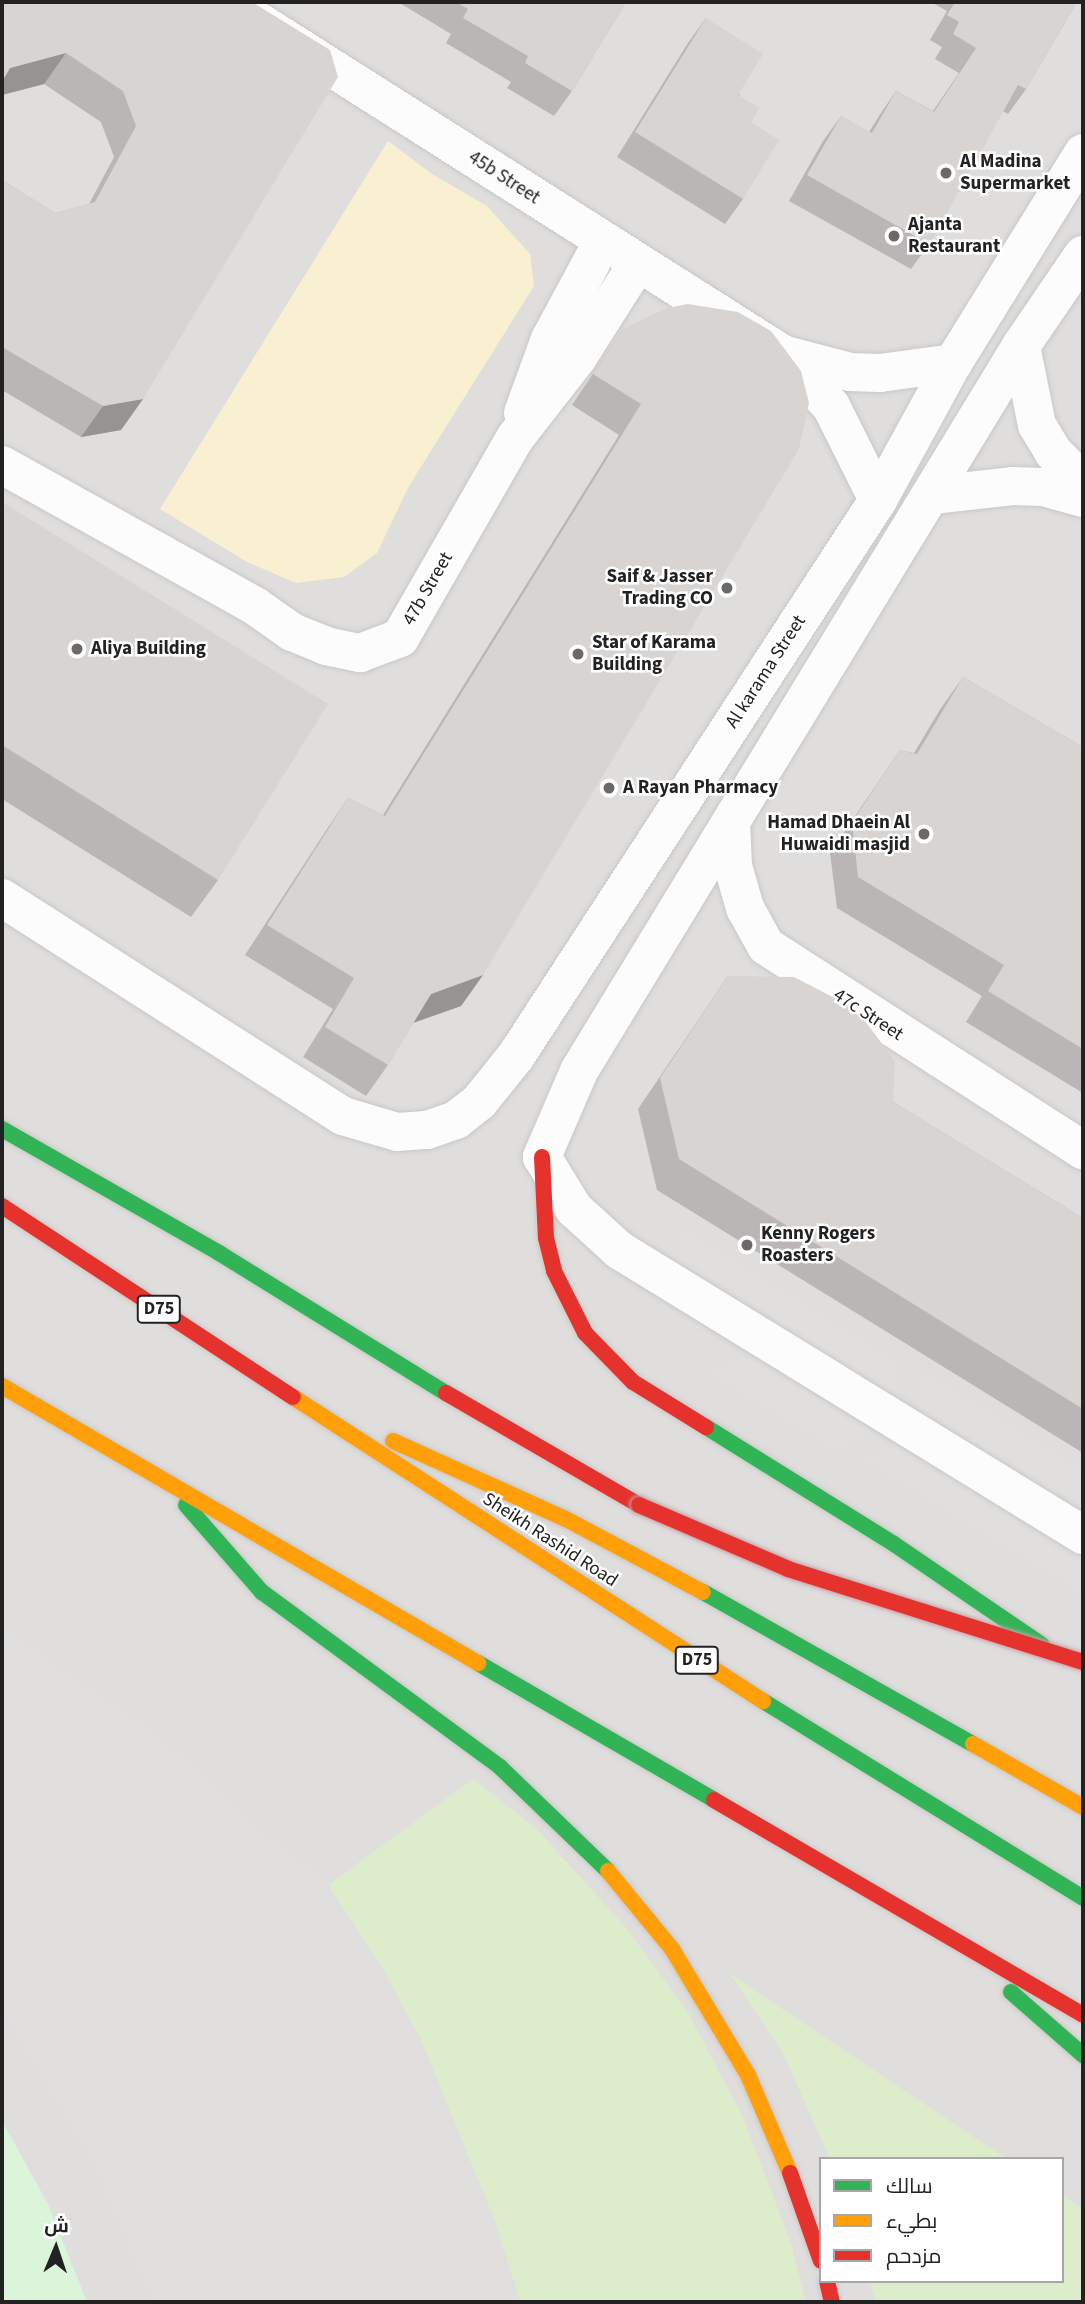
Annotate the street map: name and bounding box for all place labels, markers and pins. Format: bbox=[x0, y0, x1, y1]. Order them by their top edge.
place label: Al Madina Supermarket bbox=[960, 151, 1070, 195]
marker: Al Madina Supermarket bbox=[938, 165, 954, 181]
place label: Ajanta Restaurant bbox=[908, 214, 1000, 258]
marker: Ajanta Restaurant bbox=[886, 228, 902, 244]
place label: Saif & Jasser Trading CO bbox=[607, 566, 713, 610]
marker: Saif & Jasser Trading CO bbox=[719, 580, 735, 596]
place label: Star of Karama Building bbox=[592, 632, 716, 676]
place label: Aliya Building bbox=[91, 638, 206, 660]
marker: Aliya Building bbox=[69, 641, 85, 657]
marker: Star of Karama Building bbox=[570, 646, 586, 662]
place label: A Rayan Pharmacy bbox=[623, 777, 778, 799]
marker: A Rayan Pharmacy bbox=[601, 780, 617, 796]
place label: Hamad Dhaein Al Huwaidi masjid bbox=[767, 812, 910, 856]
marker: Hamad Dhaein Al Huwaidi masjid bbox=[916, 826, 932, 842]
place label: Kenny Rogers Roasters bbox=[761, 1223, 875, 1267]
marker: Kenny Rogers Roasters bbox=[739, 1237, 755, 1253]

